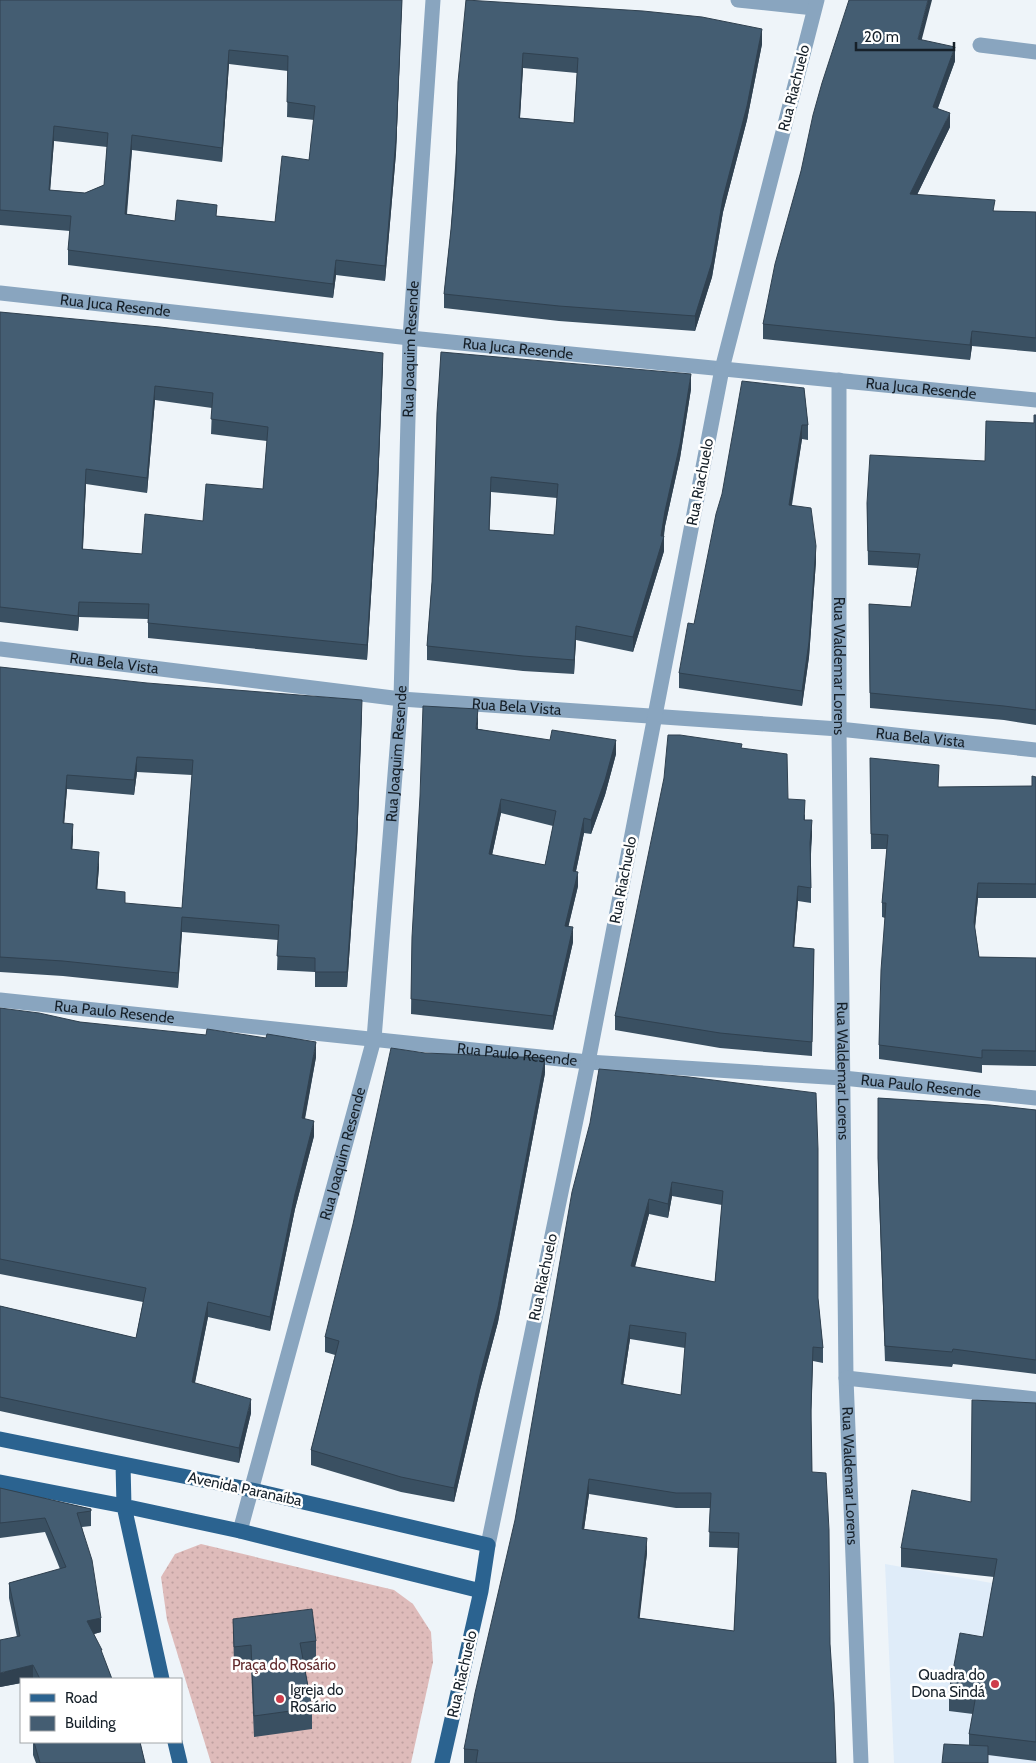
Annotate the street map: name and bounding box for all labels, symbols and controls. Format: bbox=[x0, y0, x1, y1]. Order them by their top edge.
scale bar bbox=[856, 20, 954, 52]
text: 20 m bbox=[864, 28, 899, 46]
street label: Rua Riachuelo bbox=[775, 43, 813, 133]
street label: Rua Joaquim Resende bbox=[399, 280, 423, 418]
street label: Rua Juca Resende bbox=[59, 291, 172, 321]
street label: Rua Juca Resende bbox=[462, 334, 574, 363]
street label: Rua Juca Resende bbox=[865, 374, 977, 403]
street label: Rua Riachuelo bbox=[683, 437, 717, 527]
street label: Rua Waldemar Lorens bbox=[830, 597, 848, 735]
street label: Rua Bela Vista bbox=[69, 649, 160, 678]
street label: Rua Joaquim Resende bbox=[382, 685, 410, 823]
street label: Rua Bela Vista bbox=[471, 695, 563, 719]
street label: Rua Bela Vista bbox=[875, 724, 967, 751]
street label: Rua Riachuelo bbox=[606, 835, 640, 925]
street label: Rua Paulo Resende bbox=[53, 997, 176, 1027]
street label: Rua Waldemar Lorens bbox=[833, 1002, 852, 1140]
street label: Rua Paulo Resende bbox=[456, 1039, 578, 1070]
street label: Rua Paulo Resende bbox=[860, 1071, 982, 1101]
street label: Rua Joaquim Resende bbox=[316, 1085, 370, 1222]
street label: Rua Riachuelo bbox=[525, 1232, 561, 1322]
street label: Rua Waldemar Lorens bbox=[838, 1406, 862, 1545]
street label: Avenida Paranaíba bbox=[186, 1468, 304, 1510]
street label: Rua Riachuelo bbox=[443, 1629, 481, 1719]
park label: Praça do Rosário bbox=[232, 1656, 336, 1674]
place label: Quadra do Dona Sindá bbox=[911, 1666, 986, 1701]
legend bbox=[20, 1678, 182, 1743]
marker: Quadra do Dona Sindá bbox=[989, 1678, 1001, 1690]
place label: Igreja do Rosário bbox=[290, 1681, 344, 1716]
text: Road bbox=[65, 1689, 98, 1707]
marker: Igreja do Rosário bbox=[274, 1693, 286, 1705]
text: Building bbox=[65, 1714, 116, 1732]

